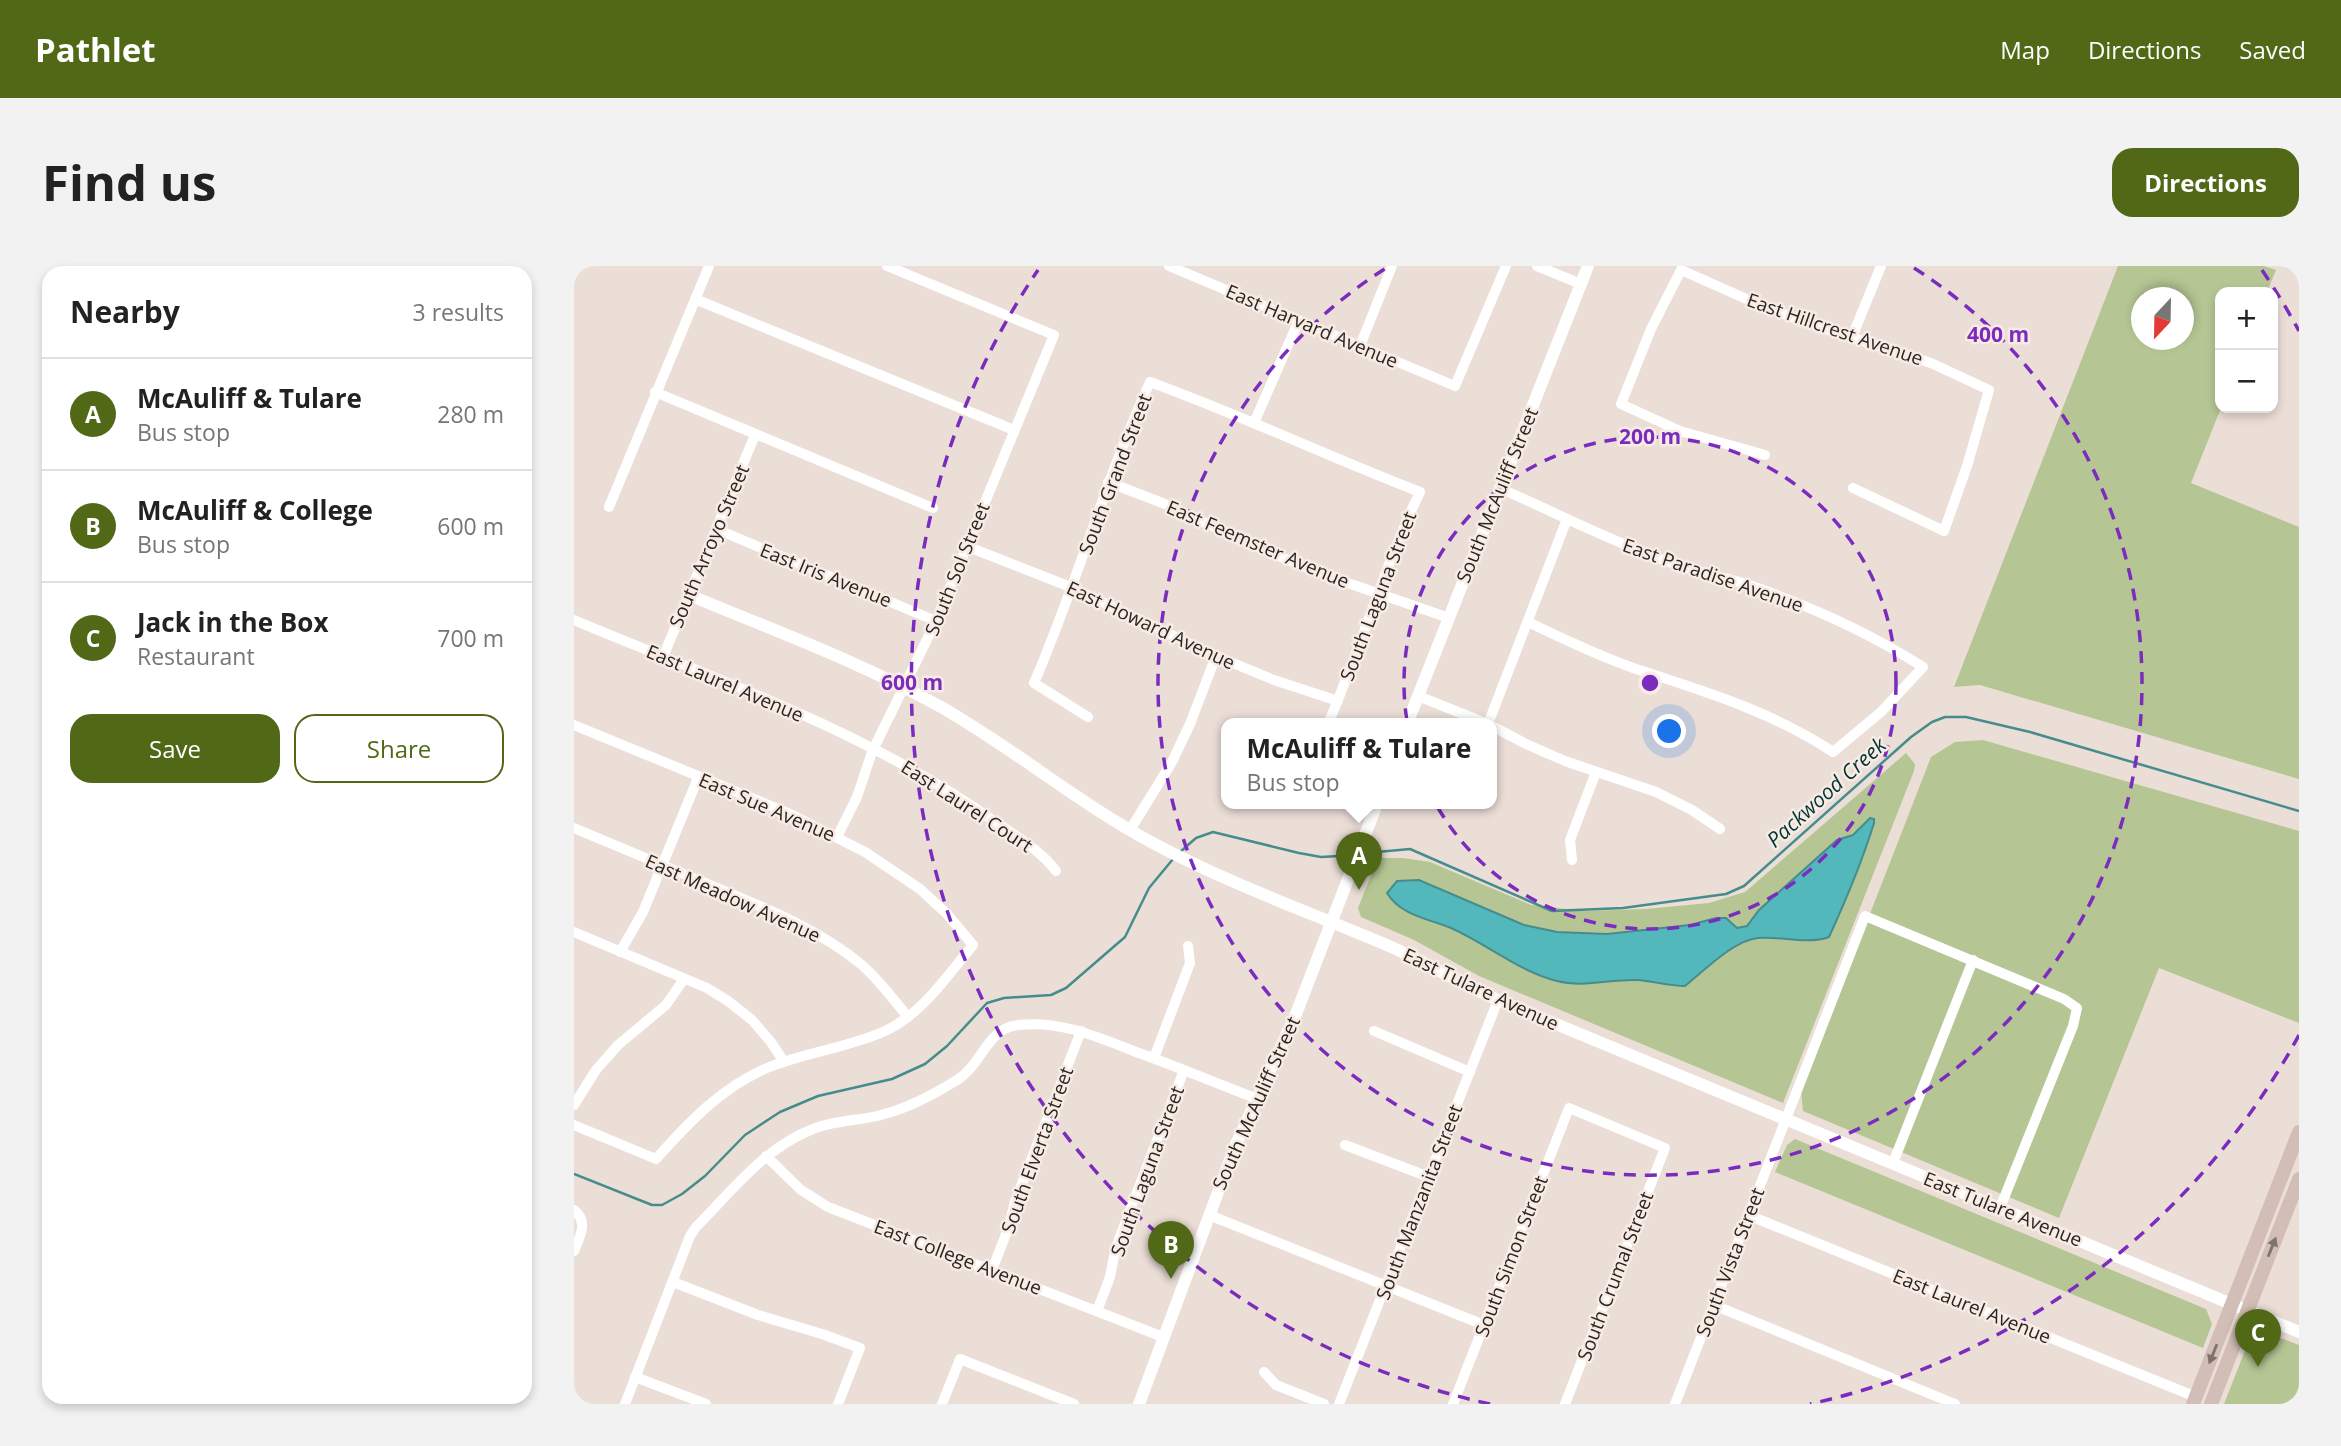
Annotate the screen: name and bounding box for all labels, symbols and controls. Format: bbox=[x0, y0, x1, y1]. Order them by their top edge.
text: Pathlet bbox=[35, 27, 156, 72]
text: Map bbox=[2000, 33, 2050, 66]
text: Directions bbox=[2088, 33, 2201, 66]
text: Saved bbox=[2239, 33, 2306, 66]
button: Directions bbox=[2112, 148, 2299, 217]
text: Find us bbox=[42, 149, 216, 215]
street label: East Harvard Avenue bbox=[1222, 278, 1402, 374]
street label: East Hillcrest Avenue bbox=[1743, 287, 1927, 371]
north arrow bbox=[2131, 287, 2194, 350]
map controls bbox=[2215, 287, 2278, 413]
button: + bbox=[2215, 287, 2278, 350]
text: Nearby bbox=[70, 291, 180, 332]
text: 3 results bbox=[413, 296, 504, 328]
text: 400 m bbox=[1967, 320, 2029, 348]
button: − bbox=[2215, 350, 2278, 413]
text: McAuliff & Tulare bbox=[137, 380, 362, 416]
street label: South Grand Street bbox=[1072, 390, 1158, 558]
text: A bbox=[85, 398, 101, 430]
text: 280 m bbox=[437, 398, 504, 430]
street label: South McAuliff Street bbox=[1450, 403, 1544, 587]
text: Bus stop bbox=[137, 416, 230, 448]
text: 200 m bbox=[1619, 422, 1681, 450]
street label: South Arroyo Street bbox=[663, 460, 755, 632]
text: McAuliff & College bbox=[137, 492, 373, 528]
street label: East Feemster Avenue bbox=[1163, 494, 1353, 594]
street label: South Sol Street bbox=[918, 498, 996, 639]
street label: South Laguna Street bbox=[1334, 507, 1422, 684]
text: B bbox=[85, 510, 101, 542]
text: 600 m bbox=[437, 510, 504, 542]
text: Bus stop bbox=[137, 528, 230, 560]
street label: East Paradise Avenue bbox=[1619, 532, 1807, 618]
street label: East Iris Avenue bbox=[756, 537, 896, 613]
street label: East Howard Avenue bbox=[1063, 575, 1239, 675]
text: Jack in the Box bbox=[137, 604, 328, 640]
text: C bbox=[86, 622, 100, 654]
text: 700 m bbox=[437, 622, 504, 654]
street label: East Laurel Avenue bbox=[642, 638, 808, 728]
text: Restaurant bbox=[137, 640, 255, 672]
text: 600 m bbox=[881, 668, 943, 696]
centre of rings bbox=[1638, 671, 1662, 695]
button: Save bbox=[70, 714, 280, 783]
button: Share bbox=[294, 714, 504, 783]
your location bbox=[1652, 714, 1686, 748]
popup bbox=[1221, 718, 1497, 809]
text: McAuliff & Tulare bbox=[1247, 730, 1471, 766]
water label: Packwood Creek bbox=[1760, 730, 1892, 853]
street label: East Laurel Court bbox=[896, 754, 1038, 858]
text: Bus stop bbox=[1247, 766, 1340, 798]
street label: East Sue Avenue bbox=[695, 767, 839, 847]
pin: A bbox=[1336, 832, 1382, 890]
street label: East Meadow Avenue bbox=[641, 848, 825, 948]
street label: East Tulare Avenue bbox=[1399, 942, 1563, 1036]
street label: South McAuliff Street bbox=[1206, 1012, 1306, 1194]
street label: South Elverta Street bbox=[995, 1063, 1079, 1237]
street label: South Laguna Street bbox=[1104, 1082, 1190, 1260]
street label: South Manzanita Street bbox=[1370, 1100, 1468, 1303]
street label: East Tulare Avenue bbox=[1920, 1165, 2086, 1253]
street label: South Simon Street bbox=[1468, 1171, 1554, 1340]
street label: South Vista Street bbox=[1690, 1184, 1770, 1340]
street label: South Crumal Street bbox=[1571, 1187, 1659, 1364]
street label: East College Avenue bbox=[870, 1213, 1046, 1301]
pin: B bbox=[1148, 1221, 1194, 1279]
one-way arrow bbox=[2267, 1236, 2278, 1257]
street label: East Laurel Avenue bbox=[1889, 1262, 2055, 1350]
pin: C bbox=[2235, 1309, 2281, 1367]
one-way arrow bbox=[2208, 1344, 2219, 1365]

